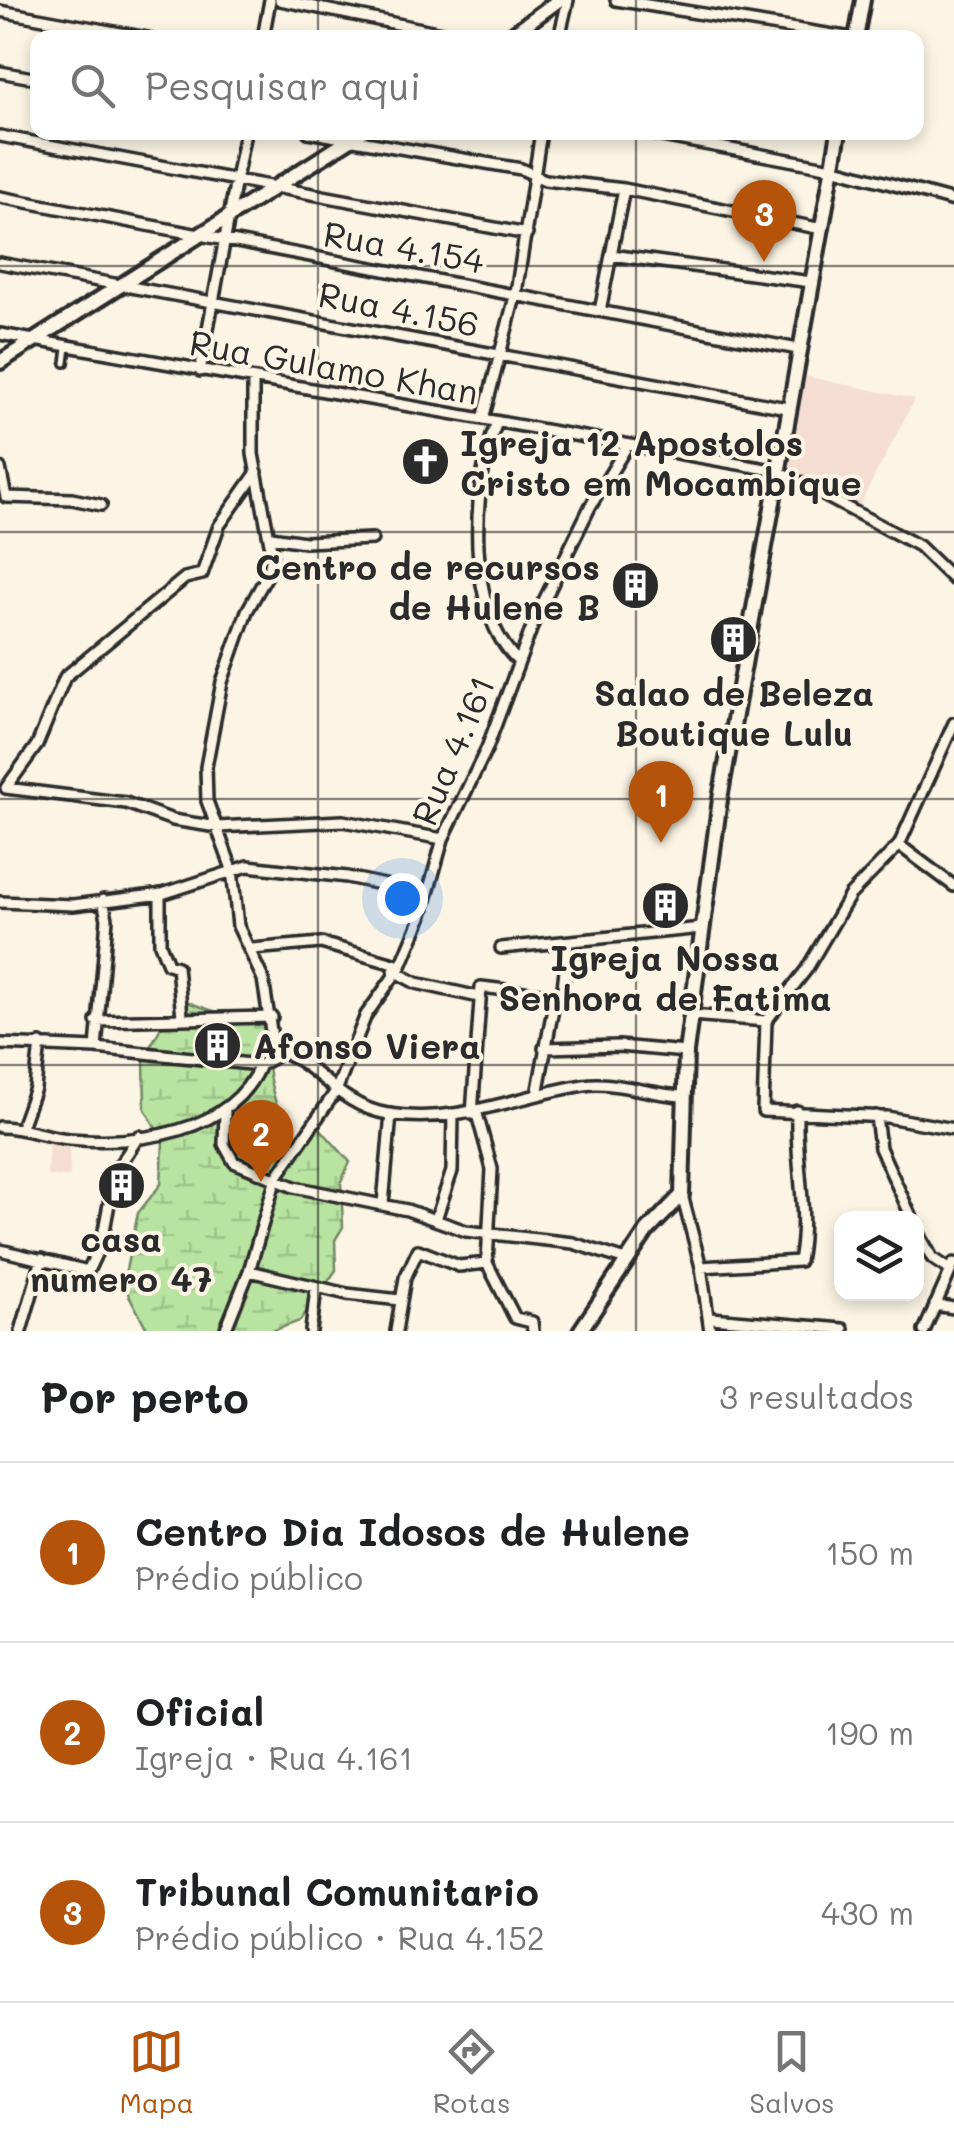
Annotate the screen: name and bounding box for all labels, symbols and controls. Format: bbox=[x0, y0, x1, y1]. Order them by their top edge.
search box bbox=[30, 30, 924, 140]
icon: search bbox=[65, 58, 120, 113]
text: Pesquisar aqui bbox=[145, 60, 421, 110]
pin: 3 bbox=[732, 180, 796, 262]
street label: Rua 4.154 bbox=[320, 209, 488, 283]
street label: Rua 4.156 bbox=[315, 270, 483, 346]
street label: Rua Gulamo Khan bbox=[186, 318, 482, 414]
place label: Igreja 12 Apostolos Cristo em Mocambique bbox=[460, 419, 862, 505]
church icon: Igreja 12 Apostolos Cristo em Mocambique bbox=[399, 436, 451, 488]
place label: Centro de recursos de Hulene B bbox=[255, 543, 600, 629]
building icon: Centro de recursos de Hulene B bbox=[609, 560, 661, 612]
building icon: Salao de Beleza Boutique Lulu bbox=[708, 614, 760, 666]
street label: Rua 4.161 bbox=[400, 668, 504, 832]
place label: Salao de Beleza Boutique Lulu bbox=[594, 669, 874, 755]
pin: 1 bbox=[628, 760, 694, 843]
your location bbox=[377, 873, 428, 924]
building icon: Igreja Nossa Senhora de Fatima bbox=[639, 879, 691, 931]
place label: Igreja Nossa Senhora de Fatima bbox=[499, 934, 831, 1020]
building icon: Afonso Viera bbox=[192, 1019, 244, 1071]
place label: Afonso Viera bbox=[253, 1022, 481, 1068]
pin: 2 bbox=[228, 1100, 294, 1182]
building icon: casa numero 47 bbox=[95, 1160, 147, 1212]
map controls bbox=[834, 1211, 924, 1301]
button: layers bbox=[834, 1211, 924, 1301]
place label: casa numero 47 bbox=[30, 1215, 212, 1301]
text: Por perto bbox=[40, 1369, 249, 1424]
text: 3 resultados bbox=[719, 1375, 914, 1417]
text: Centro Dia Idosos de Hulene bbox=[135, 1506, 690, 1556]
text: 1 bbox=[65, 1531, 80, 1573]
text: 150 m bbox=[826, 1531, 914, 1573]
text: Prédio público bbox=[135, 1556, 363, 1598]
text: Oficial bbox=[135, 1686, 264, 1736]
text: 2 bbox=[64, 1711, 81, 1753]
text: 190 m bbox=[825, 1711, 914, 1753]
text: Igreja · Rua 4.161 bbox=[135, 1736, 413, 1778]
text: Tribunal Comunitario bbox=[135, 1866, 539, 1916]
text: 3 bbox=[63, 1891, 82, 1933]
text: 430 m bbox=[821, 1891, 914, 1933]
text: Prédio público · Rua 4.152 bbox=[135, 1916, 545, 1958]
tab: Mapa bbox=[119, 2024, 194, 2120]
tab: Rotas bbox=[433, 2024, 511, 2120]
tab: Salvos bbox=[749, 2024, 835, 2120]

